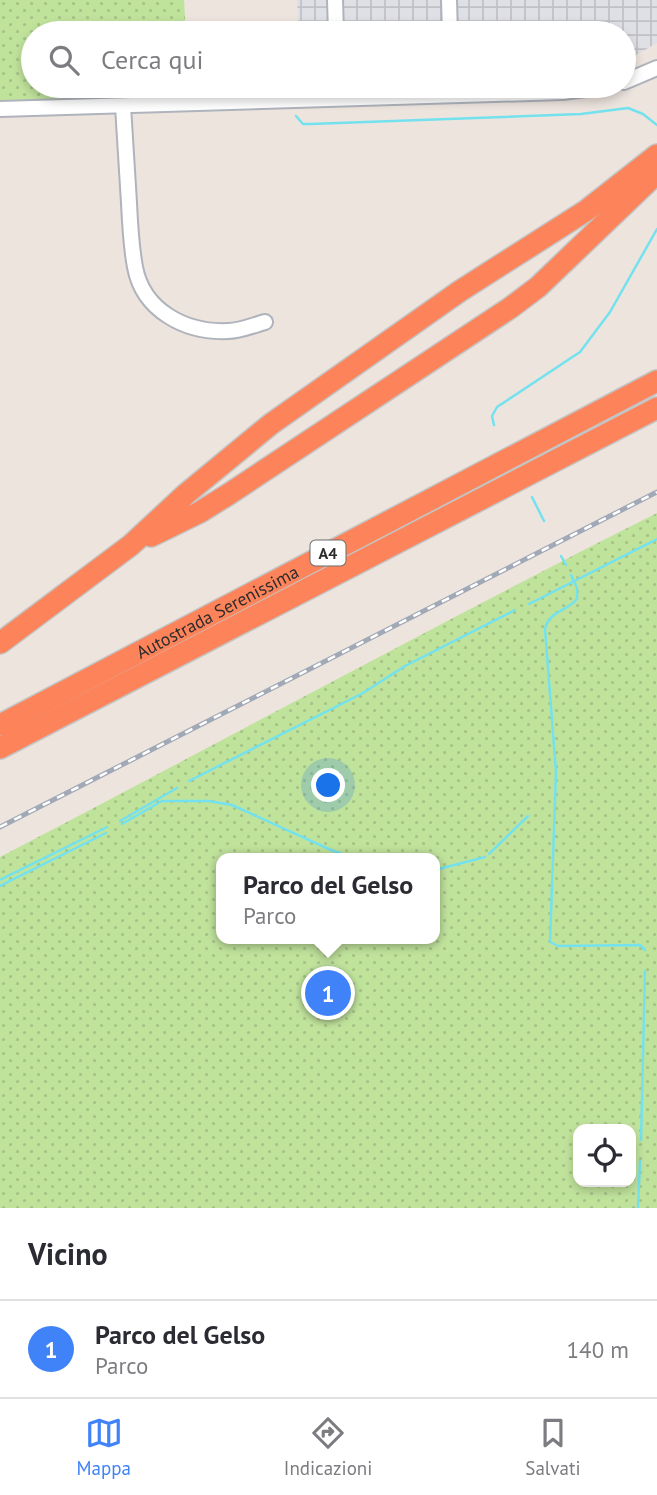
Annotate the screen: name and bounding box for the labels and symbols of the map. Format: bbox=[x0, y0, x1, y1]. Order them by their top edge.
road number: A4 bbox=[310, 540, 346, 566]
street label: Autostrada Serenissima bbox=[132, 559, 302, 663]
your location bbox=[311, 768, 345, 802]
pin: 1 bbox=[305, 967, 351, 1019]

